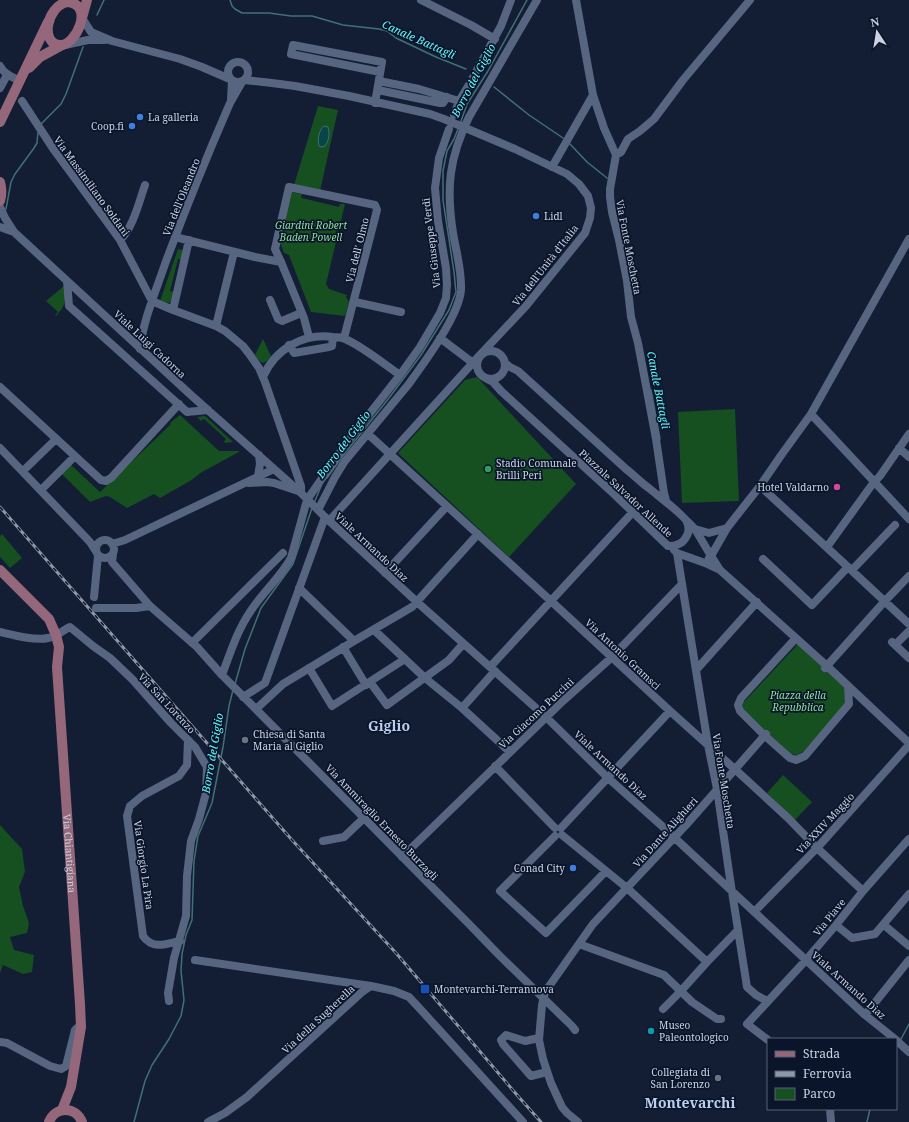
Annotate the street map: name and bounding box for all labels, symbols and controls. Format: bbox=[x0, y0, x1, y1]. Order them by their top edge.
north arrow bbox=[857, 12, 897, 52]
text: N bbox=[869, 13, 881, 30]
water label: Canale Battagli bbox=[380, 16, 459, 62]
water label: Borro del Giglio bbox=[447, 41, 499, 120]
place label: La galleria bbox=[148, 110, 199, 124]
marker: La galleria bbox=[135, 112, 145, 122]
place label: Coop.fi bbox=[91, 119, 124, 133]
marker: Coop.fi bbox=[127, 121, 137, 131]
street label: Via Massimiliano Soldani bbox=[51, 133, 134, 240]
street label: Via dell'Oleandro bbox=[159, 156, 203, 238]
street label: Via Giuseppe Verdi bbox=[418, 196, 443, 289]
street label: Via Fonte Moschetta bbox=[613, 198, 645, 296]
place label: Lidl bbox=[544, 209, 563, 223]
marker: Lidl bbox=[531, 211, 541, 221]
street label: Via dell' Olmo bbox=[342, 216, 372, 284]
park label: Giardini Robert Baden Powell bbox=[275, 218, 347, 244]
street label: Via dell'Unità d'Italia bbox=[509, 221, 581, 309]
street label: Viale Luigi Cadorna bbox=[111, 307, 189, 381]
water label: Canale Battagli bbox=[644, 350, 674, 431]
water label: Borro del Giglio bbox=[312, 407, 373, 482]
street label: Piazzale Salvador Allende bbox=[576, 446, 676, 540]
place label: Stadio Comunale Brilli Peri bbox=[496, 456, 577, 482]
marker: Stadio Comunale Brilli Peri bbox=[483, 464, 493, 474]
place label: Hotel Valdarno bbox=[757, 480, 829, 494]
marker: Hotel Valdarno bbox=[832, 482, 842, 492]
street label: Viale Armando Diaz bbox=[332, 509, 412, 585]
street label: Via Antonio Gramsci bbox=[582, 615, 664, 693]
street label: Via San Lorenzo bbox=[135, 670, 199, 736]
street label: Via Giacomo Puccini bbox=[495, 674, 577, 751]
park label: Piazza della Repubblica bbox=[769, 688, 826, 714]
water label: Borro del Giglio bbox=[197, 712, 226, 795]
district label: Giglio bbox=[368, 716, 410, 735]
place label: Chiesa di Santa Maria al Giglio bbox=[253, 727, 326, 753]
street label: Viale Armando Diaz bbox=[571, 727, 651, 803]
street label: Via Fonte Moschetta bbox=[710, 732, 739, 830]
marker: Chiesa di Santa Maria al Giglio bbox=[240, 735, 250, 745]
street label: Via Ammiraglio Ernesto Burzagli bbox=[323, 761, 442, 884]
street label: Via XXIV Maggio bbox=[793, 789, 857, 857]
street label: Via Dante Alighieri bbox=[630, 793, 701, 870]
street label: Via Chiantigiana bbox=[60, 813, 79, 894]
street label: Via Giorgio La Pira bbox=[131, 820, 157, 911]
place label: Conad City bbox=[514, 861, 565, 875]
marker: Conad City bbox=[568, 863, 578, 873]
street label: Via Piave bbox=[810, 895, 848, 939]
street label: Viale Armando Diaz bbox=[809, 948, 889, 1022]
street label: Via della Sugherella bbox=[279, 981, 358, 1056]
place label: Montevarchi-Terranuova bbox=[434, 982, 554, 996]
marker: Montevarchi-Terranuova bbox=[419, 983, 431, 995]
place label: Museo Paleontologico bbox=[659, 1018, 729, 1044]
marker: Museo Paleontologico bbox=[646, 1026, 656, 1036]
legend bbox=[767, 1038, 897, 1110]
text: Strada bbox=[803, 1045, 840, 1062]
place label: Collegiata di San Lorenzo bbox=[650, 1065, 711, 1091]
text: Ferrovia bbox=[803, 1065, 852, 1082]
marker: Collegiata di San Lorenzo bbox=[713, 1073, 723, 1083]
text: Parco bbox=[803, 1085, 836, 1102]
district label: Montevarchi bbox=[645, 1093, 735, 1112]

